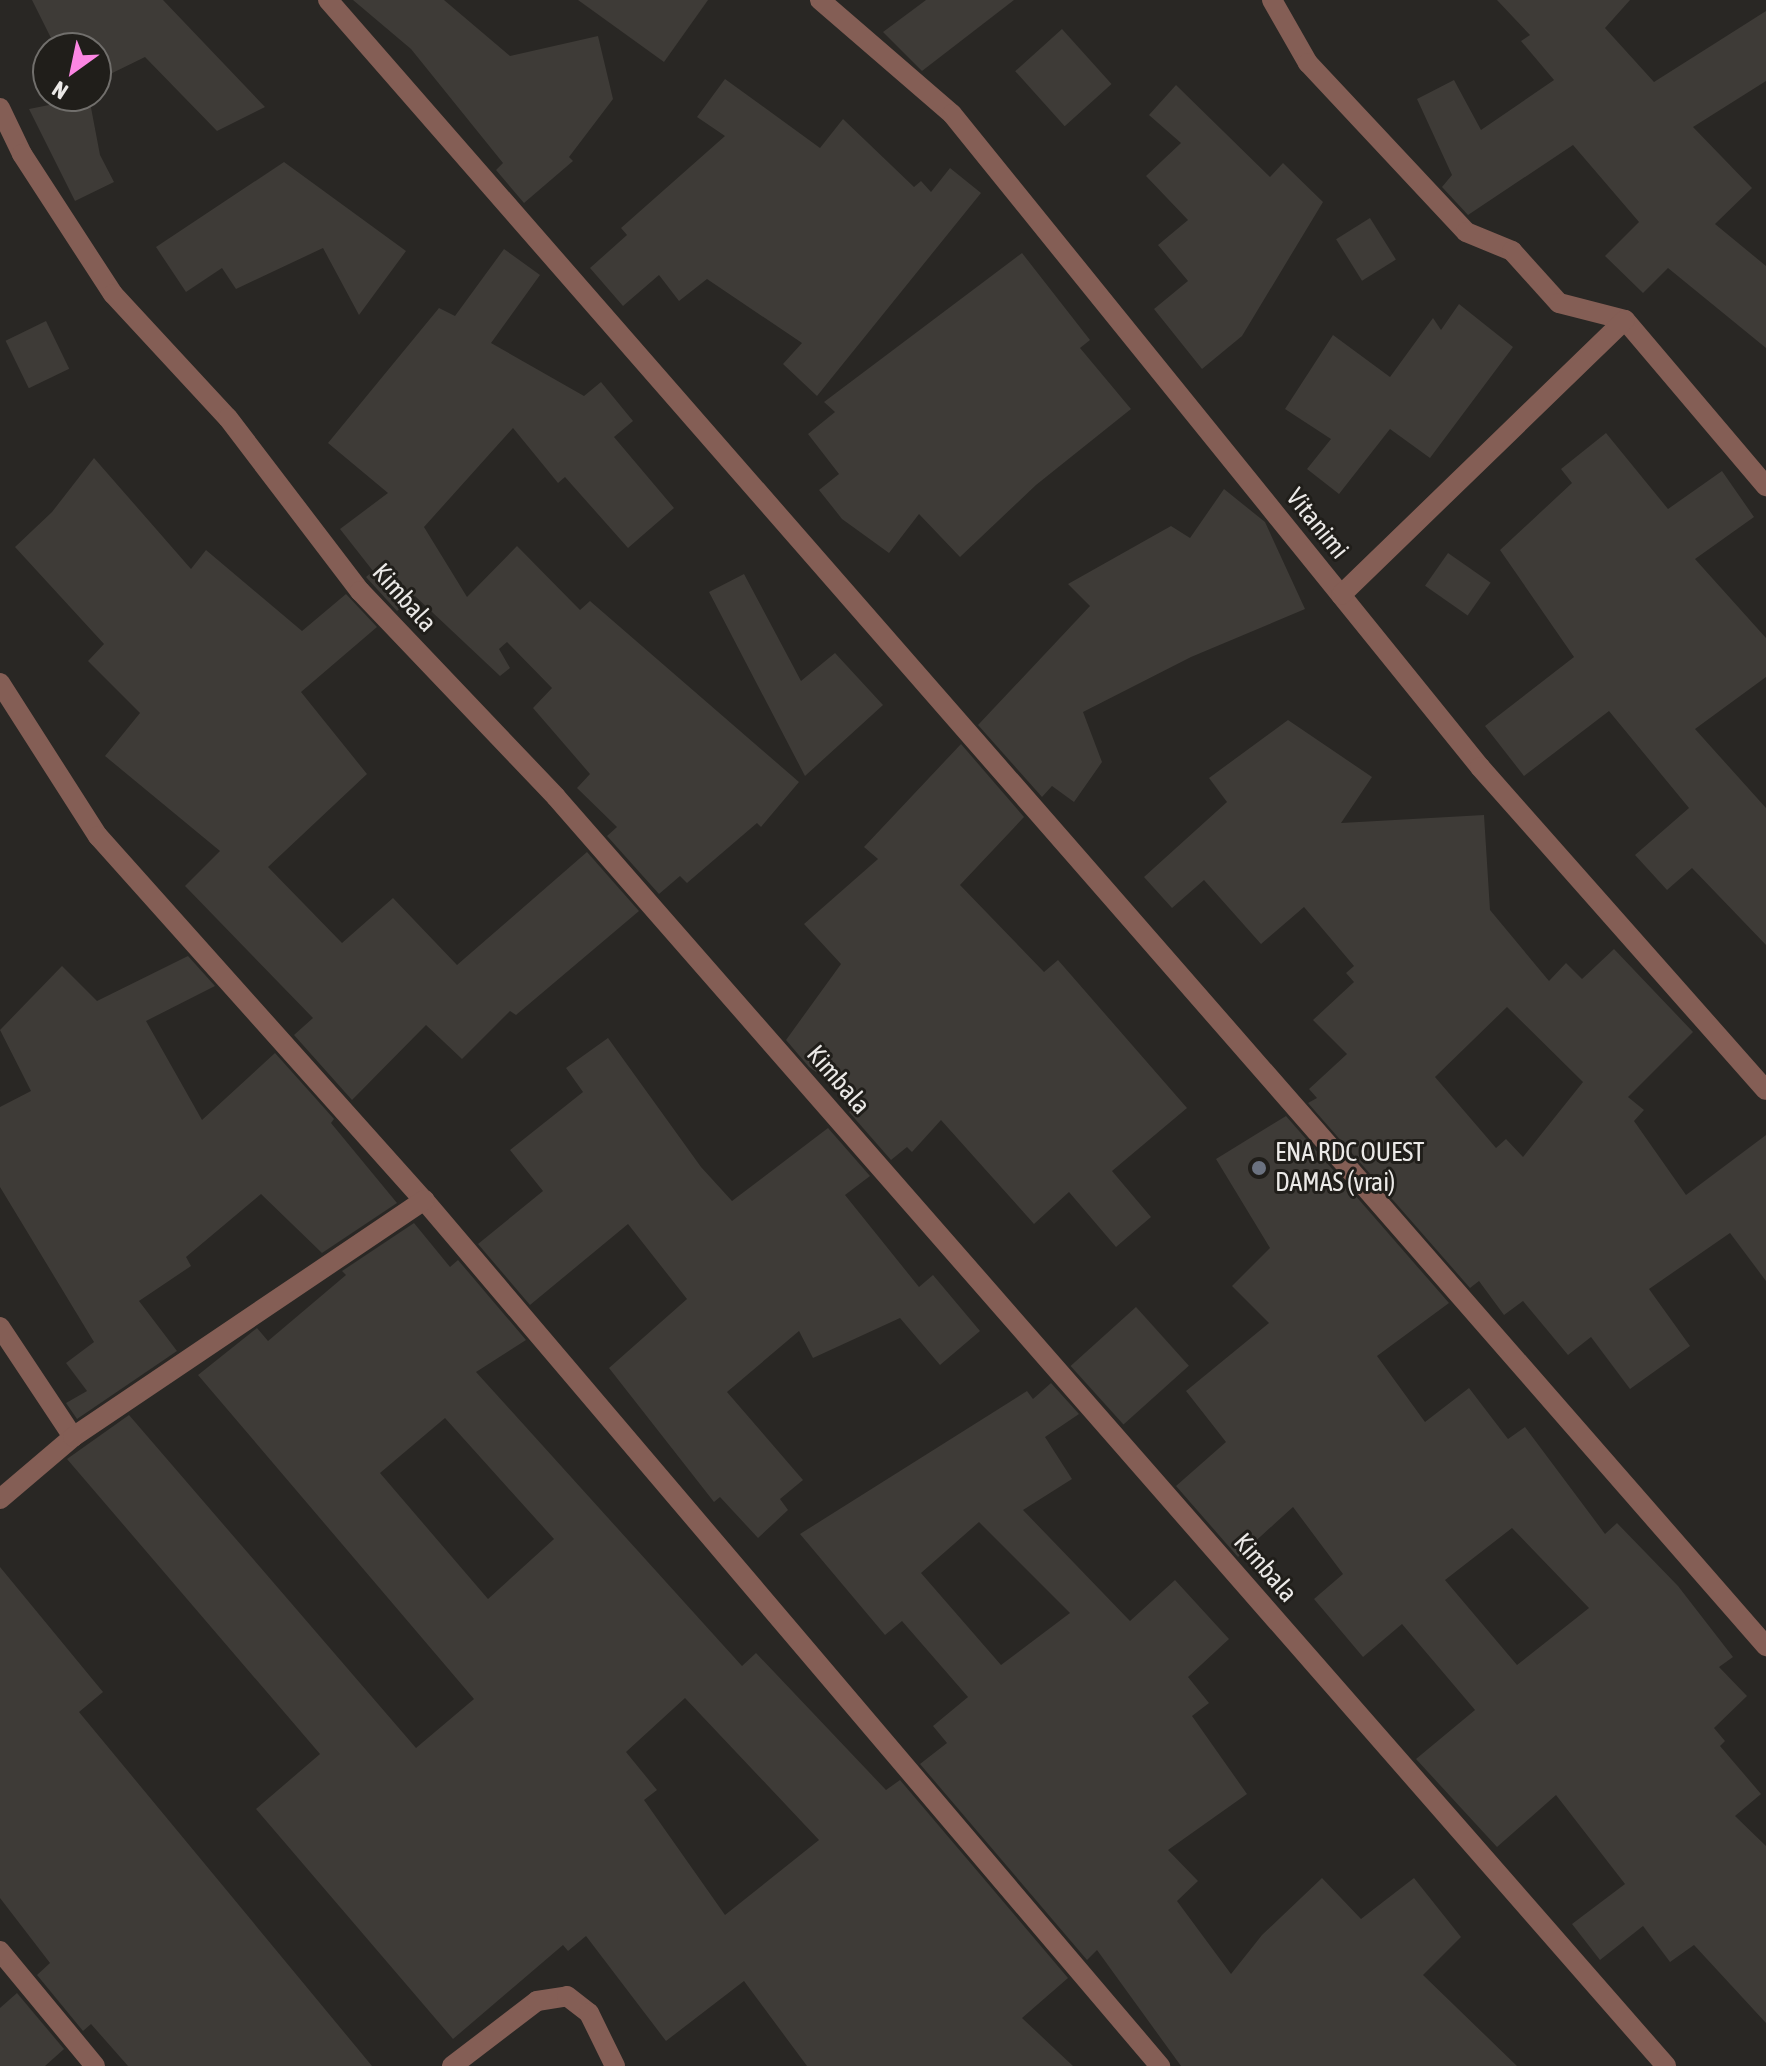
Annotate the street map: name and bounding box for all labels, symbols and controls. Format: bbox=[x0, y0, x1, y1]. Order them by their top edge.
north arrow bbox=[32, 32, 112, 112]
text: N bbox=[47, 76, 73, 105]
street label: Vitanimi bbox=[1279, 482, 1355, 566]
street label: Kimbala bbox=[365, 558, 443, 638]
street label: Kimbala bbox=[800, 1039, 876, 1121]
place label: ENA RDC OUEST DAMAS (vrai) bbox=[1275, 1137, 1424, 1198]
marker: ENA RDC OUEST DAMAS (vrai) bbox=[1250, 1159, 1268, 1177]
street label: Kimbala bbox=[1227, 1527, 1303, 1609]

